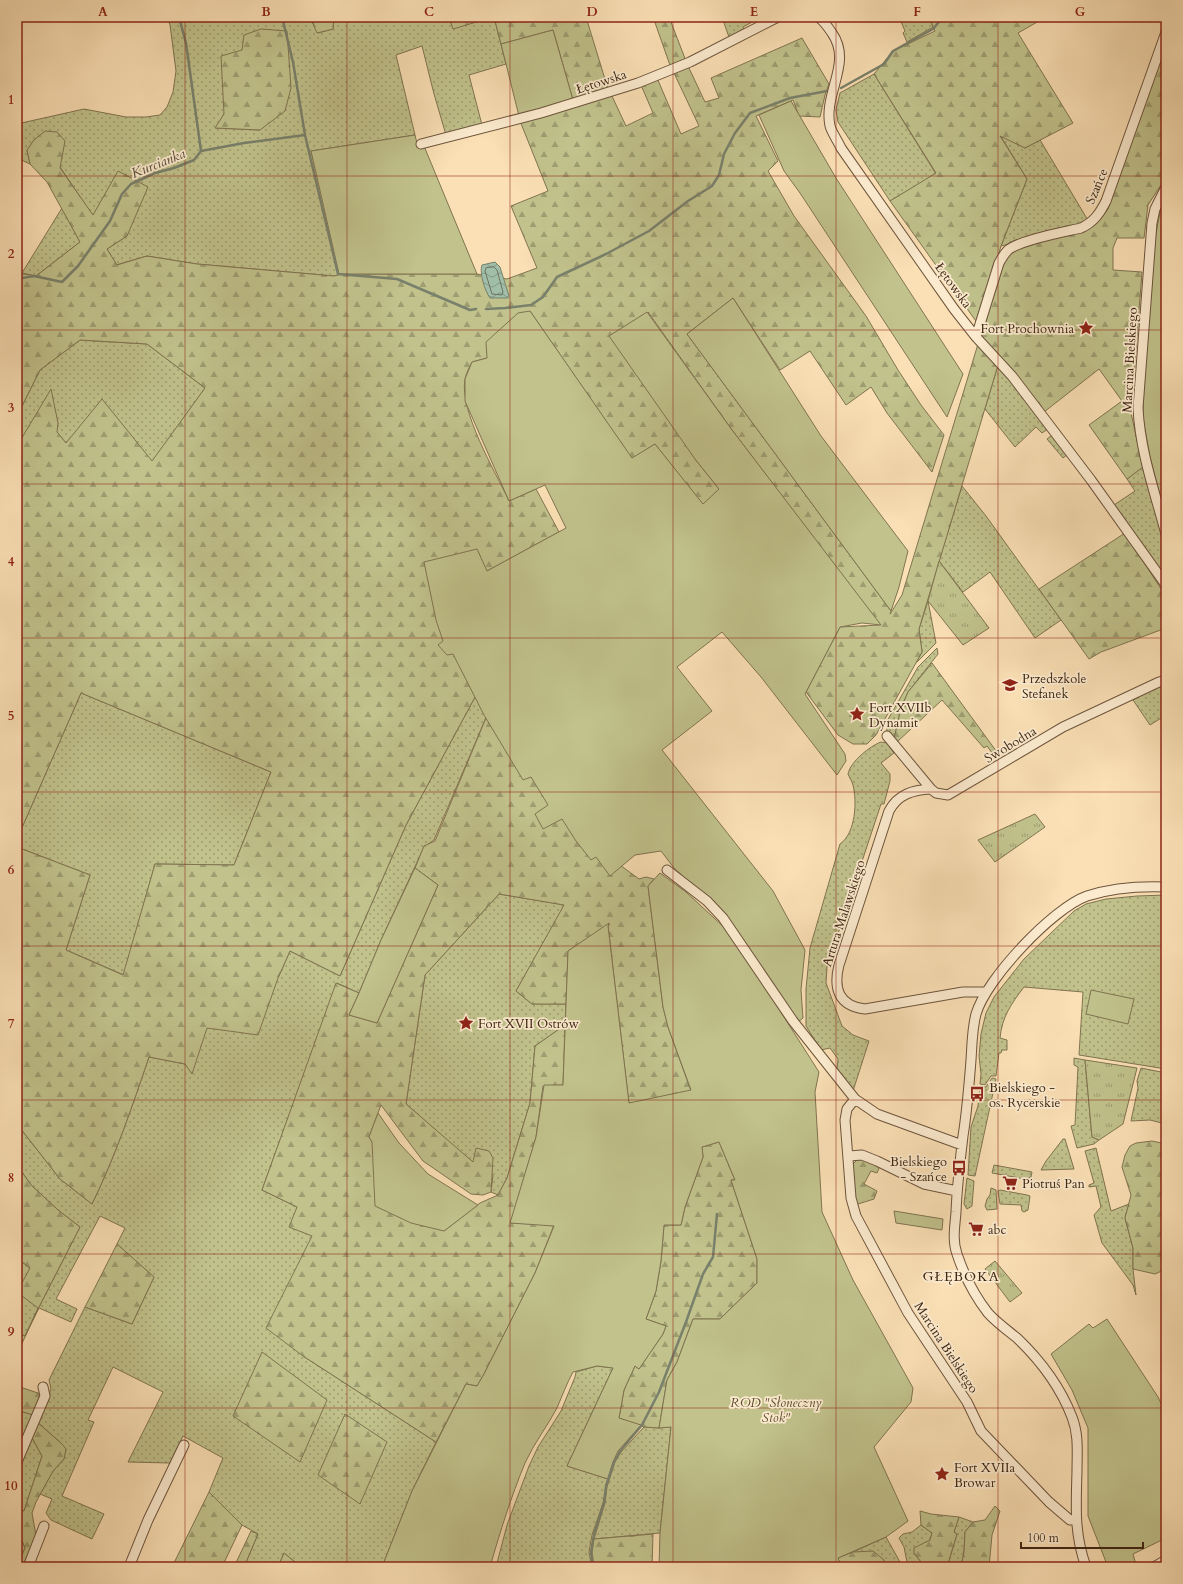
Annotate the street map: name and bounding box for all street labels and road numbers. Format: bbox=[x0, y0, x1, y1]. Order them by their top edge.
street label: Łętowska bbox=[574, 65, 629, 99]
street label: Szańce bbox=[1081, 166, 1113, 207]
street label: Łętowska bbox=[931, 259, 976, 312]
street label: Marcina Bielskiego bbox=[1118, 307, 1142, 413]
street label: Swobodna bbox=[981, 722, 1040, 767]
street label: Artura Malawskiego bbox=[818, 858, 870, 969]
street label: Marcina Bielskiego bbox=[910, 1298, 982, 1397]

